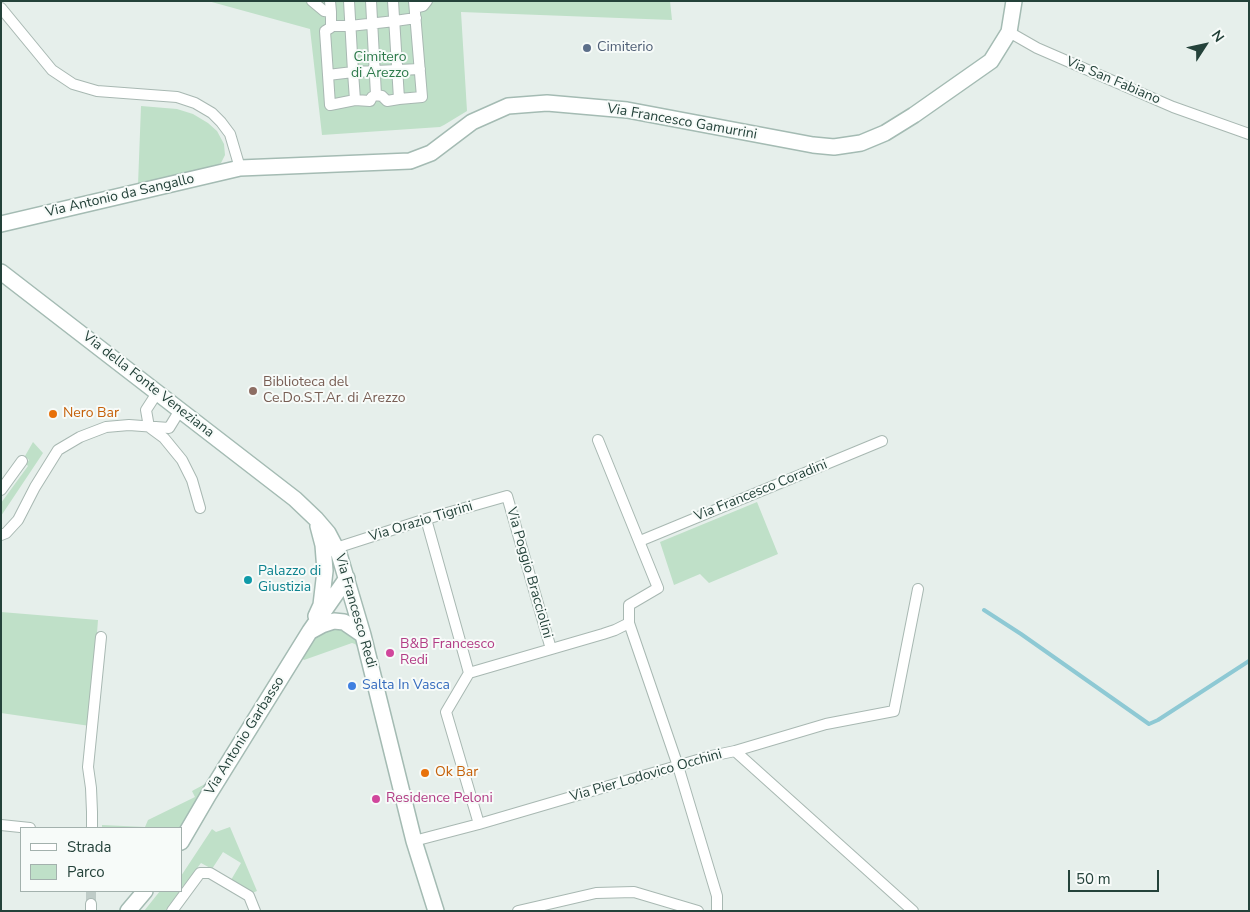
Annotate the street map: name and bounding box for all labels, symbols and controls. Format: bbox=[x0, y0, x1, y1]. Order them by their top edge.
north arrow bbox=[1180, 20, 1230, 70]
text: N bbox=[1207, 26, 1228, 46]
place label: Cimiterio bbox=[597, 40, 653, 56]
marker: Cimiterio bbox=[581, 42, 593, 54]
park label: Cimitero di Arezzo bbox=[351, 50, 409, 82]
street label: Via San Fabiano bbox=[1063, 54, 1163, 108]
street label: Via Francesco Gamurrini bbox=[606, 101, 758, 143]
street label: Via Antonio da Sangallo bbox=[44, 171, 196, 221]
street label: Via della Fonte Veneziana bbox=[79, 329, 217, 441]
place label: Biblioteca del Ce.Do.S.T.Ar. di Arezzo bbox=[263, 375, 406, 408]
marker: Biblioteca del Ce.Do.S.T.Ar. di Arezzo bbox=[247, 385, 259, 397]
place label: Nero Bar bbox=[63, 406, 119, 422]
marker: Nero Bar bbox=[47, 408, 59, 420]
street label: Via Francesco Coradini bbox=[692, 457, 830, 525]
street label: Via Orazio Tigrini bbox=[367, 498, 475, 546]
street label: Via Poggio Bracciolini bbox=[502, 506, 556, 640]
street label: Via Francesco Redi bbox=[331, 552, 379, 670]
place label: Palazzo di Giustizia bbox=[258, 564, 321, 596]
marker: Palazzo di Giustizia bbox=[242, 574, 254, 586]
place label: B&B Francesco Redi bbox=[400, 637, 495, 670]
marker: B&B Francesco Redi bbox=[384, 647, 396, 659]
street label: Via Antonio Garbasso bbox=[202, 674, 288, 798]
place label: Salta In Vasca bbox=[362, 678, 450, 694]
marker: Salta In Vasca bbox=[346, 680, 358, 692]
street label: Via Pier Lodovico Occhini bbox=[568, 746, 724, 806]
place label: Ok Bar bbox=[435, 765, 478, 781]
marker: Ok Bar bbox=[419, 767, 431, 779]
place label: Residence Peloni bbox=[386, 791, 493, 807]
marker: Residence Peloni bbox=[370, 793, 382, 805]
legend bbox=[20, 827, 182, 892]
text: Strada bbox=[67, 837, 111, 857]
scale bar bbox=[1070, 860, 1161, 892]
text: Parco bbox=[67, 862, 105, 882]
text: 50 m bbox=[1076, 869, 1111, 889]

